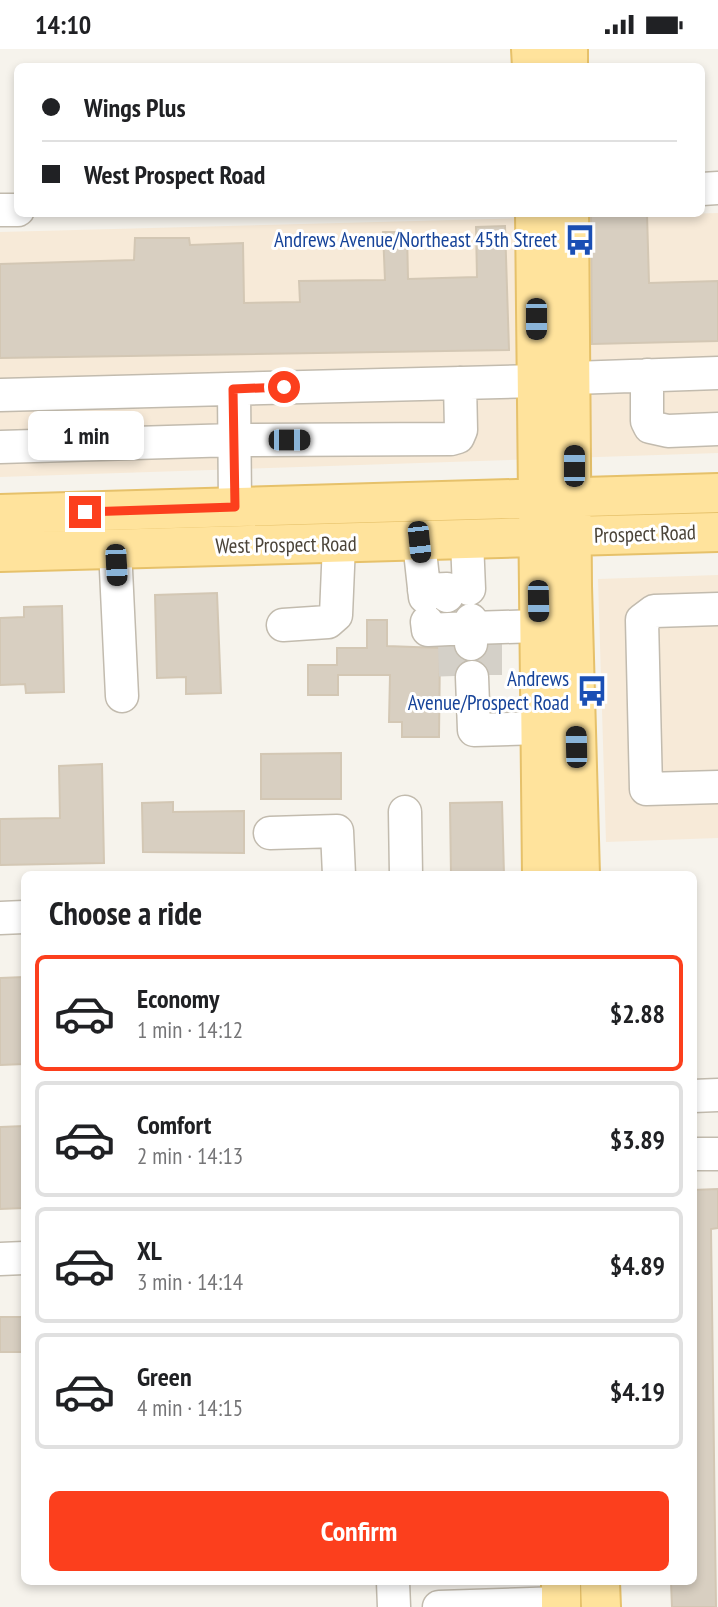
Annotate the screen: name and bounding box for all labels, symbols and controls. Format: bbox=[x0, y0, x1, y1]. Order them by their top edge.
text: 14:10 bbox=[35, 8, 91, 41]
text: Wings Plus bbox=[84, 91, 186, 124]
text: West Prospect Road bbox=[84, 158, 265, 191]
bus stop icon: Andrews Avenue/Northeast 45th Street bbox=[563, 223, 597, 257]
place label: Andrews Avenue/Northeast 45th Street bbox=[274, 226, 557, 253]
car bbox=[526, 298, 547, 340]
route start bbox=[268, 371, 300, 403]
callout: 1 min bbox=[27, 411, 143, 459]
text: 1 min bbox=[63, 421, 109, 450]
car bbox=[269, 430, 311, 451]
car bbox=[564, 445, 585, 487]
route end bbox=[69, 496, 101, 528]
street label: Prospect Road bbox=[594, 518, 696, 549]
car bbox=[407, 520, 432, 564]
street label: West Prospect Road bbox=[215, 530, 357, 559]
car bbox=[105, 543, 128, 587]
car bbox=[528, 580, 549, 622]
place label: Andrews Avenue/Prospect Road bbox=[408, 665, 569, 716]
bus stop icon: Andrews Avenue/Prospect Road bbox=[575, 674, 609, 708]
car bbox=[566, 726, 587, 768]
text: Choose a ride bbox=[49, 892, 202, 934]
icon: car bbox=[53, 982, 116, 1045]
text: Economy bbox=[137, 982, 219, 1015]
text: $2.88 bbox=[610, 997, 665, 1030]
text: 1 min · 14:12 bbox=[137, 1015, 243, 1044]
icon: car bbox=[53, 1108, 116, 1171]
text: Comfort bbox=[137, 1108, 211, 1141]
text: $3.89 bbox=[610, 1123, 665, 1156]
text: 2 min · 14:13 bbox=[137, 1141, 243, 1170]
icon: car bbox=[53, 1234, 116, 1297]
text: XL bbox=[137, 1234, 162, 1267]
text: $4.89 bbox=[610, 1249, 665, 1282]
text: 3 min · 14:14 bbox=[137, 1267, 243, 1296]
icon: car bbox=[53, 1360, 116, 1423]
text: Green bbox=[137, 1360, 192, 1393]
text: $4.19 bbox=[610, 1375, 665, 1408]
text: 4 min · 14:15 bbox=[137, 1393, 243, 1422]
button: Confirm bbox=[49, 1491, 669, 1571]

